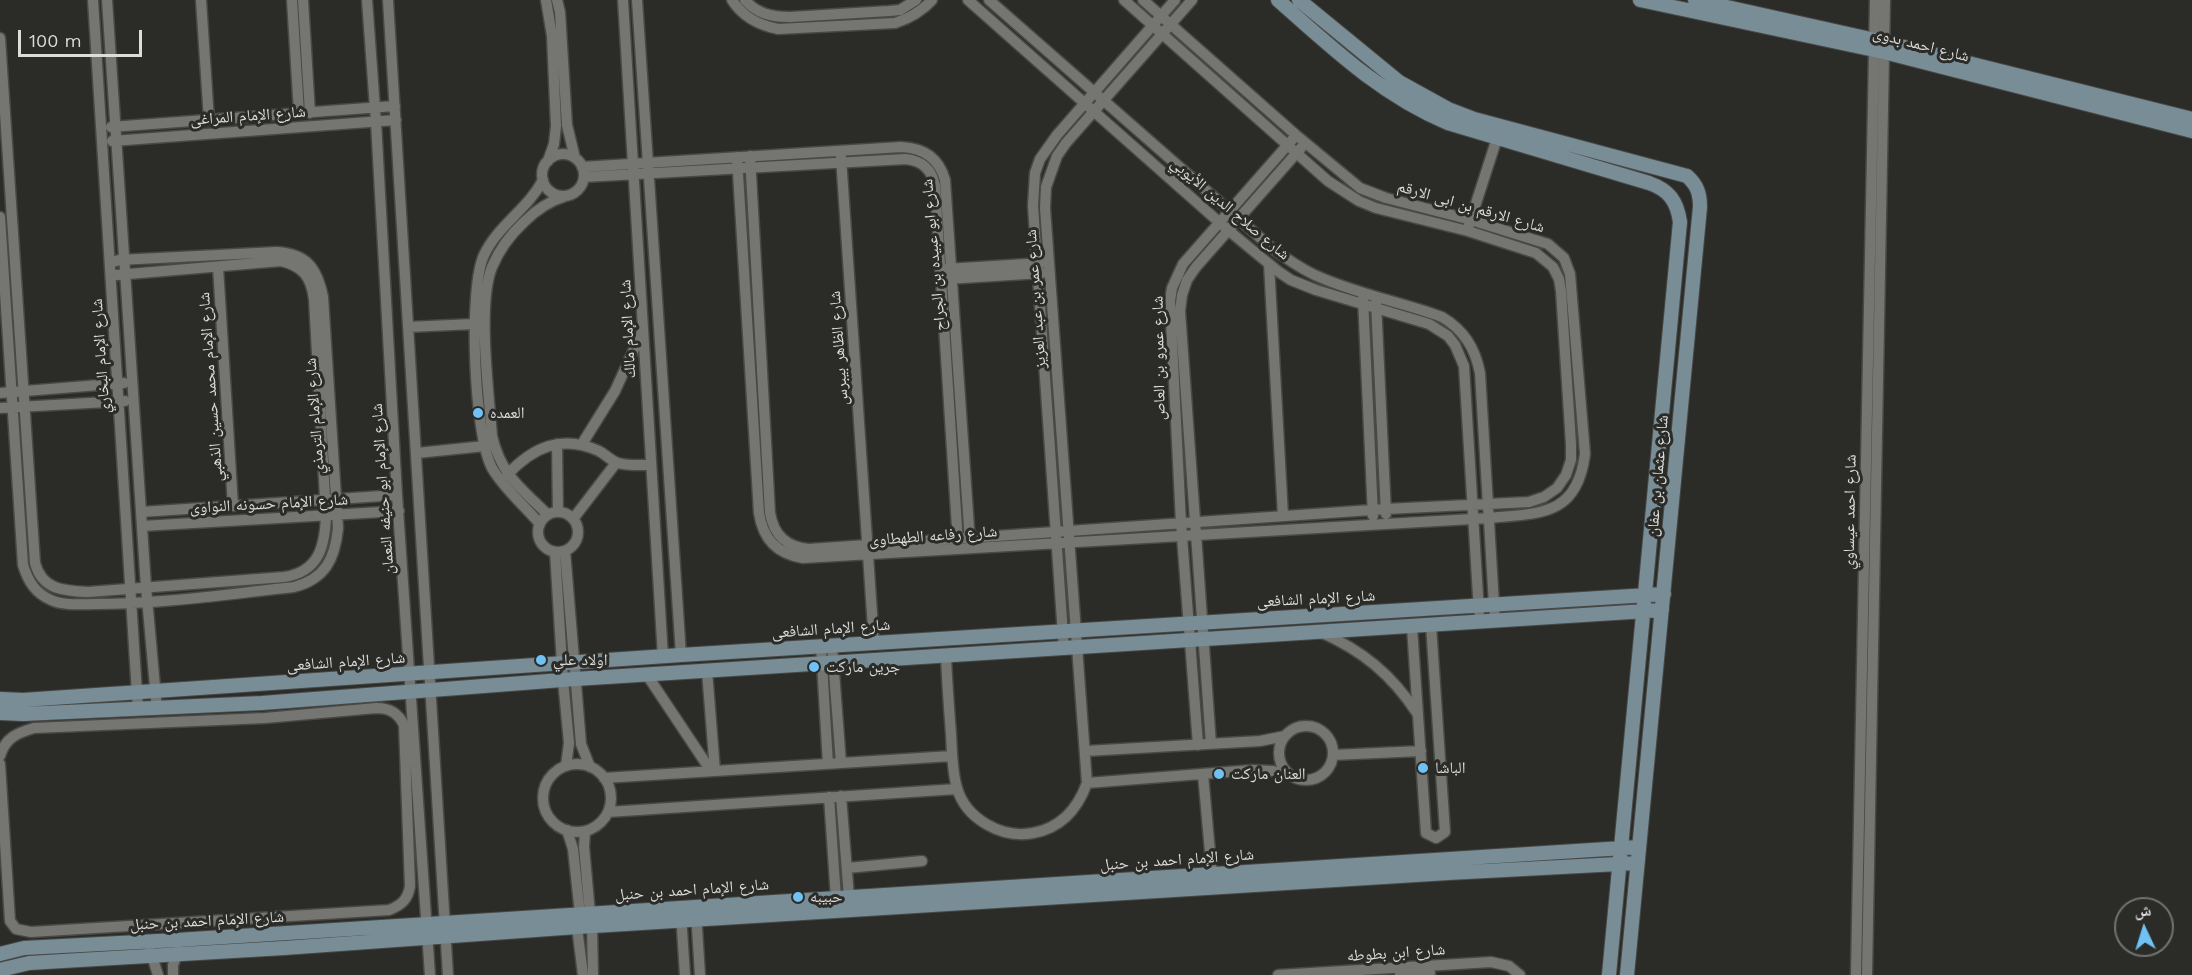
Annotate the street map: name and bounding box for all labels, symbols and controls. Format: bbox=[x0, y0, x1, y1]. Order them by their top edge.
scale bar bbox=[21, 18, 146, 56]
street label: شارع احمد بدوى bbox=[1871, 24, 1971, 66]
text: 100 m bbox=[29, 30, 82, 51]
street label: شارع الإمام المراغى bbox=[190, 102, 306, 130]
street label: شارع صلاح الدين الأيوبي bbox=[1167, 154, 1293, 264]
street label: شارع الارقم بن ابى الارقم bbox=[1395, 177, 1547, 237]
street label: شارع ابو عبيده بن الجراح bbox=[918, 178, 950, 332]
street label: شارع عمر بن عبد العزيز bbox=[1022, 229, 1050, 369]
street label: شارع الإمام مالك bbox=[616, 279, 640, 379]
street label: شارع الظاهر بيبرس bbox=[825, 290, 853, 406]
street label: شارع الإمام محمد حسين الذهبي bbox=[195, 291, 227, 483]
street label: شارع عمرو بن العاص bbox=[1148, 296, 1170, 420]
street label: شارع الإمام البخاري bbox=[87, 298, 115, 414]
street label: شارع الإمام الترمذي bbox=[301, 357, 329, 475]
street label: شارع الإمام ابو حنيفه النعمان bbox=[367, 403, 399, 575]
place label: العمده bbox=[490, 403, 525, 423]
marker: العمده bbox=[471, 406, 485, 420]
street label: شارع عثمان بن عفان bbox=[1643, 414, 1673, 538]
street label: شارع احمد عيساوي bbox=[1839, 454, 1861, 570]
street label: شارع الإمام حسونه النواوى bbox=[189, 490, 349, 518]
street label: شارع رفاعه الطهطاوى bbox=[868, 522, 998, 550]
street label: شارع الإمام الشافعى bbox=[1256, 586, 1376, 612]
street label: شارع الإمام الشافعى bbox=[771, 615, 891, 643]
street label: شارع الإمام الشافعى bbox=[286, 648, 406, 676]
place label: اولاد علي bbox=[553, 650, 608, 670]
marker: اولاد علي bbox=[534, 653, 548, 667]
place label: جرين ماركت bbox=[826, 657, 900, 677]
marker: جرين ماركت bbox=[807, 660, 821, 674]
place label: الباشا bbox=[1435, 758, 1465, 778]
marker: الباشا bbox=[1416, 761, 1430, 775]
place label: العنان ماركت bbox=[1231, 764, 1306, 784]
marker: العنان ماركت bbox=[1212, 767, 1226, 781]
street label: شارع الإمام احمد بن حنبل bbox=[1099, 845, 1255, 875]
street label: شارع الإمام احمد بن حنبل bbox=[614, 875, 770, 905]
place label: حبيبه bbox=[810, 887, 843, 907]
marker: حبيبه bbox=[791, 890, 805, 904]
north arrow bbox=[2114, 897, 2174, 957]
text: ش bbox=[2134, 900, 2152, 921]
street label: شارع الإمام احمد بن حنبل bbox=[129, 907, 285, 935]
street label: شارع ابن بطوطه bbox=[1346, 940, 1446, 966]

